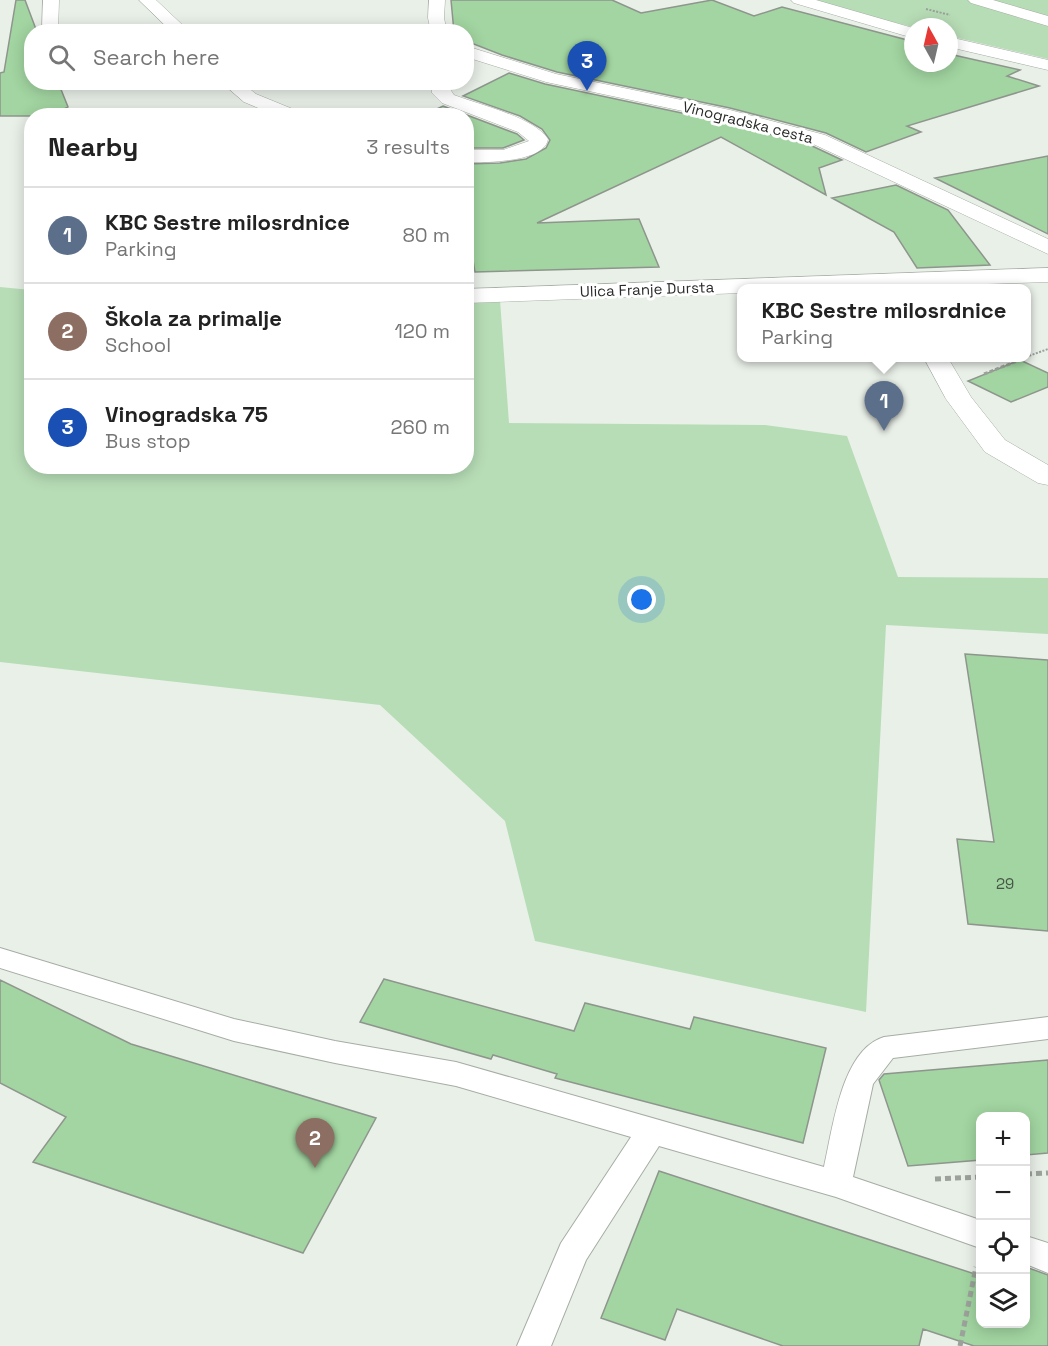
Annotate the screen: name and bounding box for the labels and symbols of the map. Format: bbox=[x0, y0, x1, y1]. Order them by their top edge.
north arrow bbox=[904, 18, 958, 72]
pin: 3 bbox=[568, 42, 606, 91]
street label: Vinogradska cesta bbox=[681, 97, 816, 148]
street label: Ulica Franje Dursta bbox=[580, 277, 715, 301]
pin: 1 bbox=[864, 382, 904, 431]
your location bbox=[627, 585, 656, 614]
house number: 29 bbox=[996, 874, 1014, 893]
pin: 2 bbox=[296, 1118, 334, 1168]

